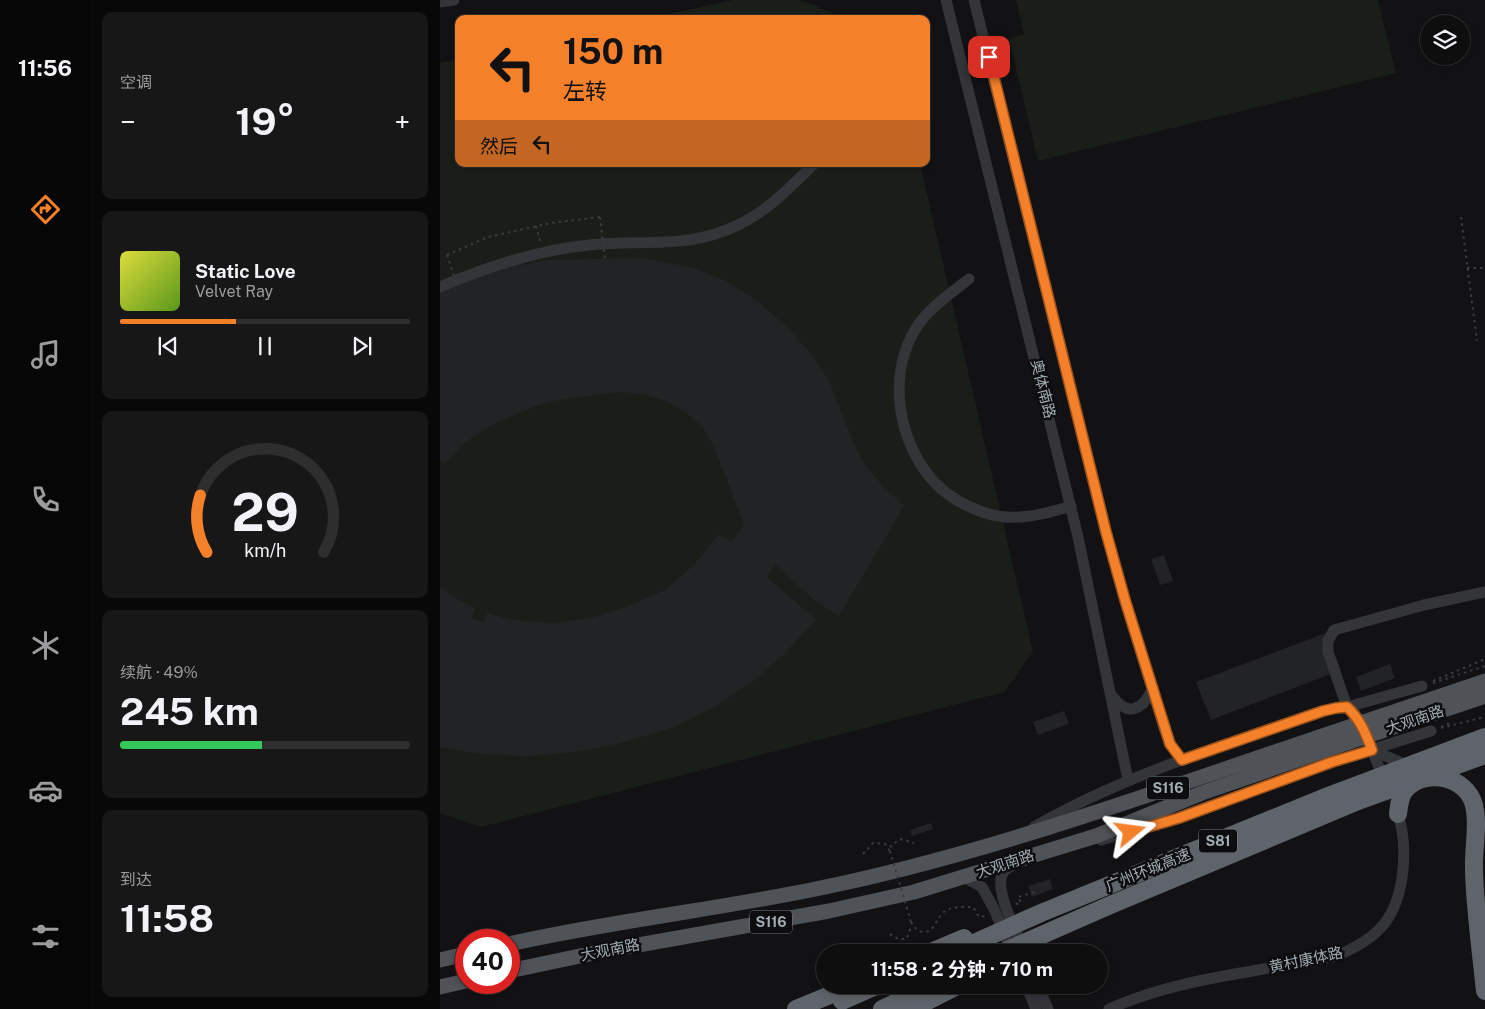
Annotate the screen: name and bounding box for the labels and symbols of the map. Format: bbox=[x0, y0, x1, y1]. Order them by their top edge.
pin bbox=[968, 36, 1010, 78]
street label: 奥体南路 bbox=[1028, 358, 1059, 420]
street label: 大观南路 bbox=[1384, 702, 1446, 737]
road number: S116 bbox=[1147, 776, 1189, 800]
position arrow bbox=[1104, 805, 1156, 857]
road number: S81 bbox=[1199, 829, 1237, 852]
street label: 广州环城高速 bbox=[1103, 845, 1193, 894]
street label: 大观南路 bbox=[974, 846, 1036, 881]
road number: S116 bbox=[750, 910, 792, 934]
speed limit sign: 40 bbox=[455, 929, 520, 994]
street label: 大观南路 bbox=[579, 935, 641, 964]
street label: 黄村康体路 bbox=[1267, 943, 1344, 976]

